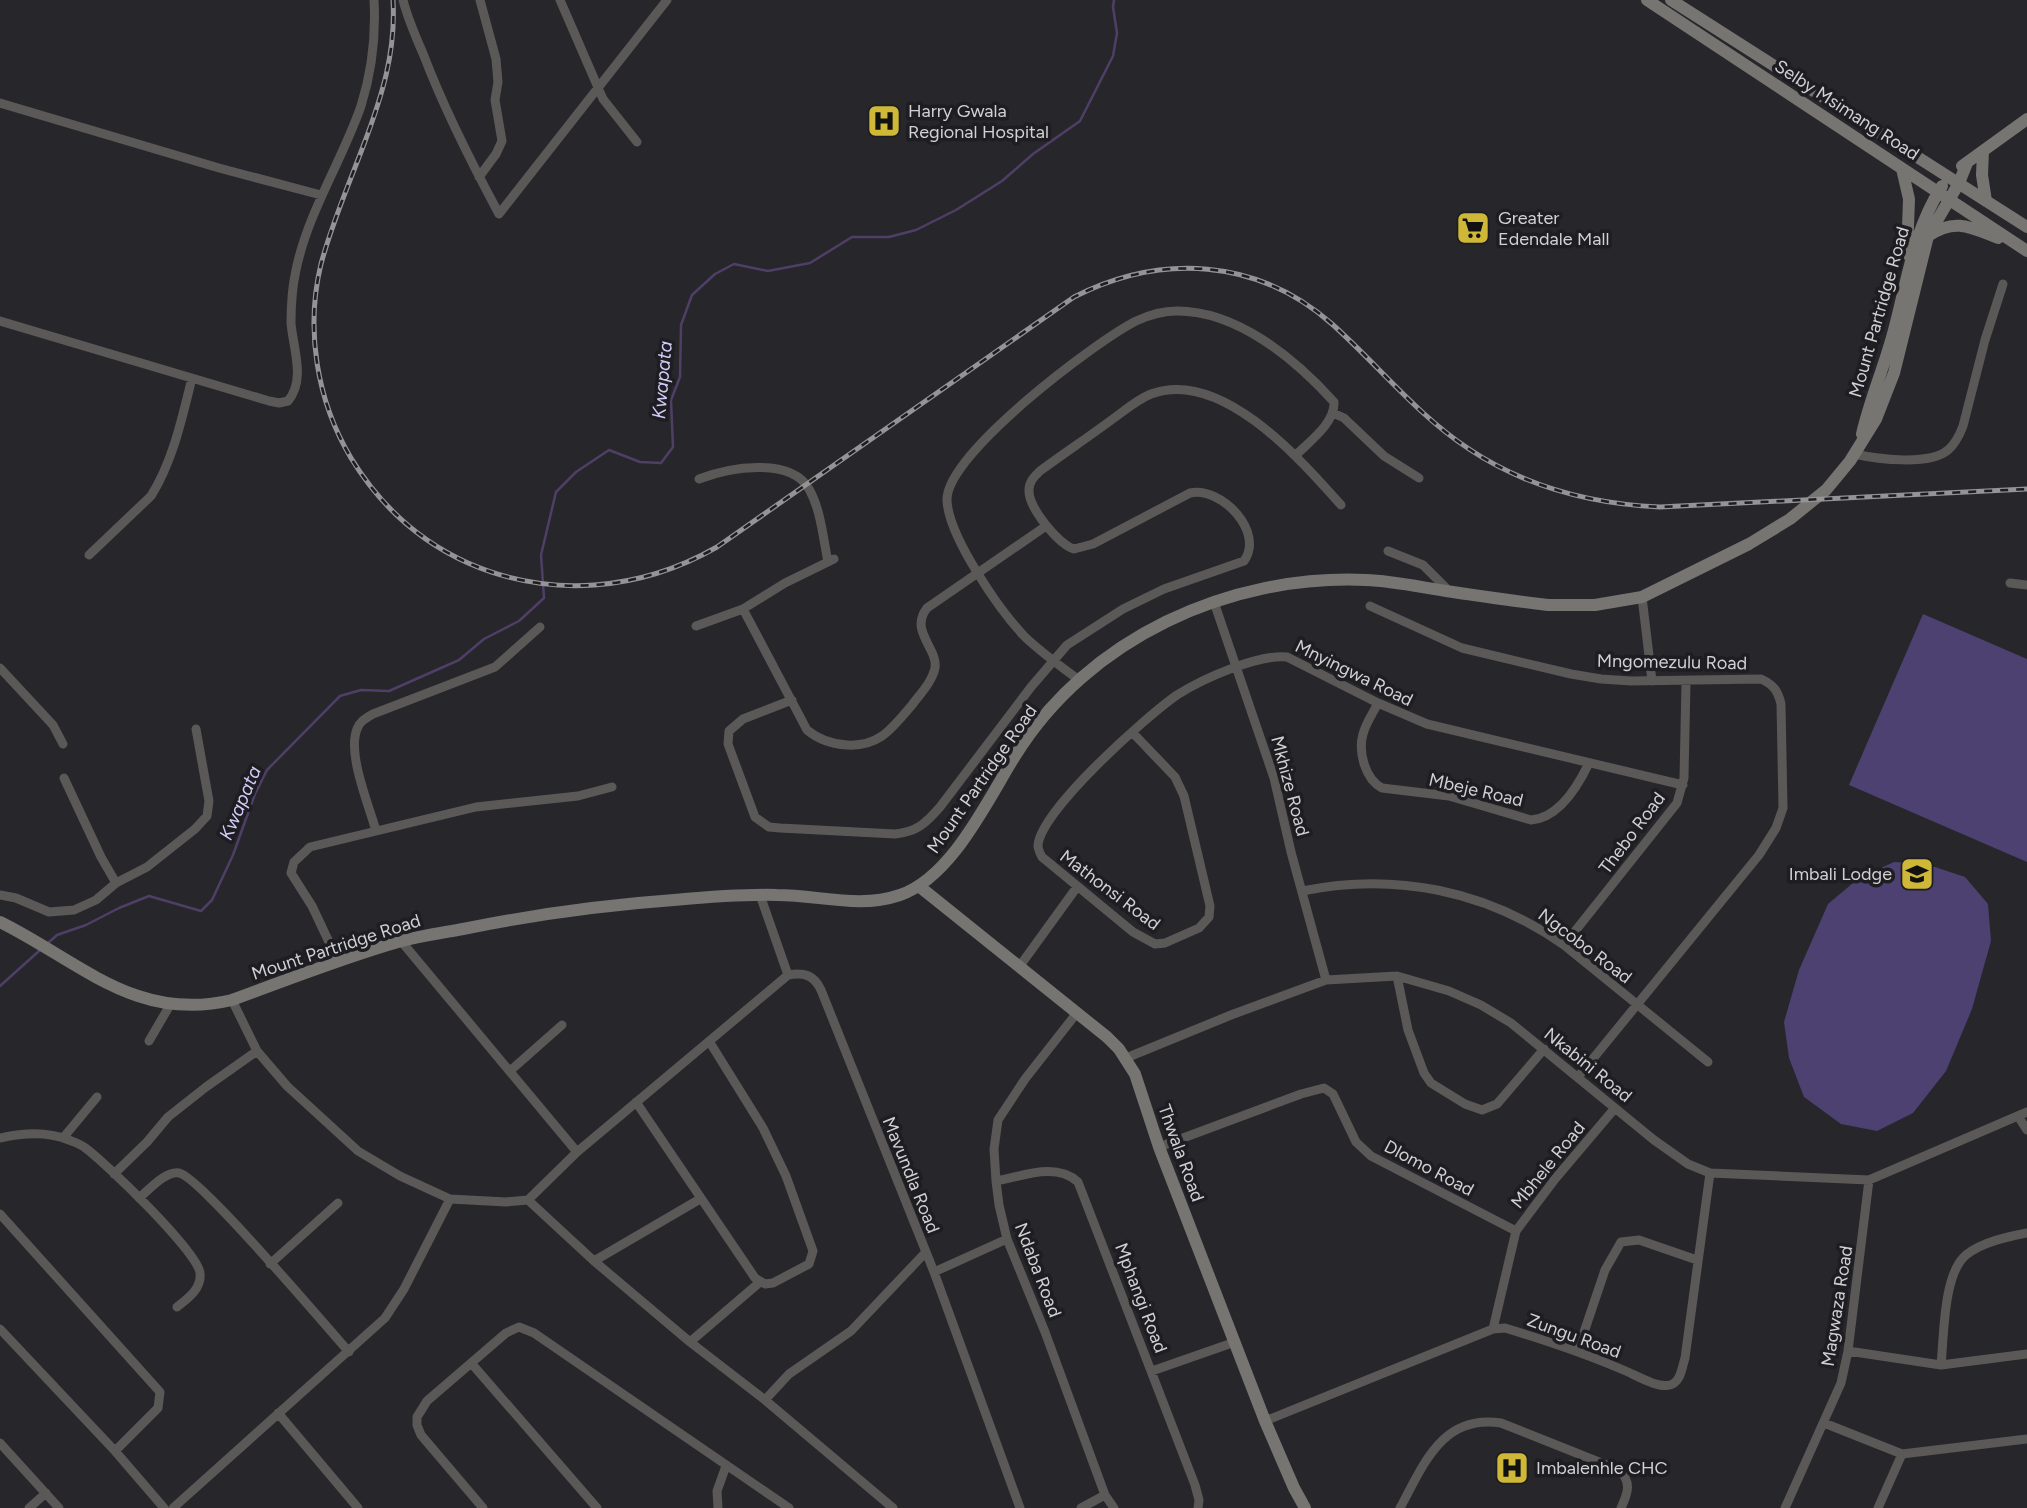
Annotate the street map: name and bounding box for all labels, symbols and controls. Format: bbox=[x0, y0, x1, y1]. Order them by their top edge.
street label: Selby Msimang Road bbox=[1771, 55, 1923, 165]
place label: Harry Gwala Regional Hospital bbox=[908, 100, 1049, 143]
hospital icon: Harry Gwala Regional Hospital bbox=[865, 102, 903, 140]
place label: Greater Edendale Mall bbox=[1498, 207, 1609, 250]
supermarket icon: Greater Edendale Mall bbox=[1454, 209, 1492, 247]
street label: Mount Partridge Road bbox=[1844, 224, 1914, 400]
water label: Kwapata bbox=[647, 340, 677, 420]
street label: Mnyingwa Road bbox=[1291, 635, 1417, 711]
street label: Mngomezulu Road bbox=[1597, 650, 1747, 674]
street label: Mount Partridge Road bbox=[922, 700, 1042, 858]
street label: Mkhize Road bbox=[1266, 734, 1314, 838]
water label: Kwapata bbox=[214, 763, 266, 843]
street label: Mbeje Road bbox=[1427, 768, 1525, 812]
street label: Thebo Road bbox=[1594, 788, 1670, 878]
street label: Mathonsi Road bbox=[1055, 845, 1165, 935]
school or university icon: Imbali Lodge bbox=[1898, 855, 1936, 893]
place label: Imbali Lodge bbox=[1789, 863, 1892, 885]
street label: Ngcobo Road bbox=[1534, 904, 1636, 988]
street label: Mount Partridge Road bbox=[249, 909, 423, 985]
street label: Nkabini Road bbox=[1540, 1023, 1636, 1107]
street label: Thwala Road bbox=[1153, 1101, 1209, 1205]
street label: Mavundla Road bbox=[878, 1114, 944, 1236]
street label: Mbhele Road bbox=[1506, 1117, 1590, 1213]
street label: Dlomo Road bbox=[1380, 1135, 1478, 1201]
street label: Ndaba Road bbox=[1010, 1220, 1066, 1320]
street label: Mphangi Road bbox=[1110, 1240, 1172, 1356]
street label: Magwaza Road bbox=[1817, 1244, 1857, 1368]
street label: Zungu Road bbox=[1524, 1309, 1624, 1363]
hospital icon: Imbalenhle CHC bbox=[1493, 1449, 1531, 1487]
place label: Imbalenhle CHC bbox=[1536, 1457, 1668, 1479]

